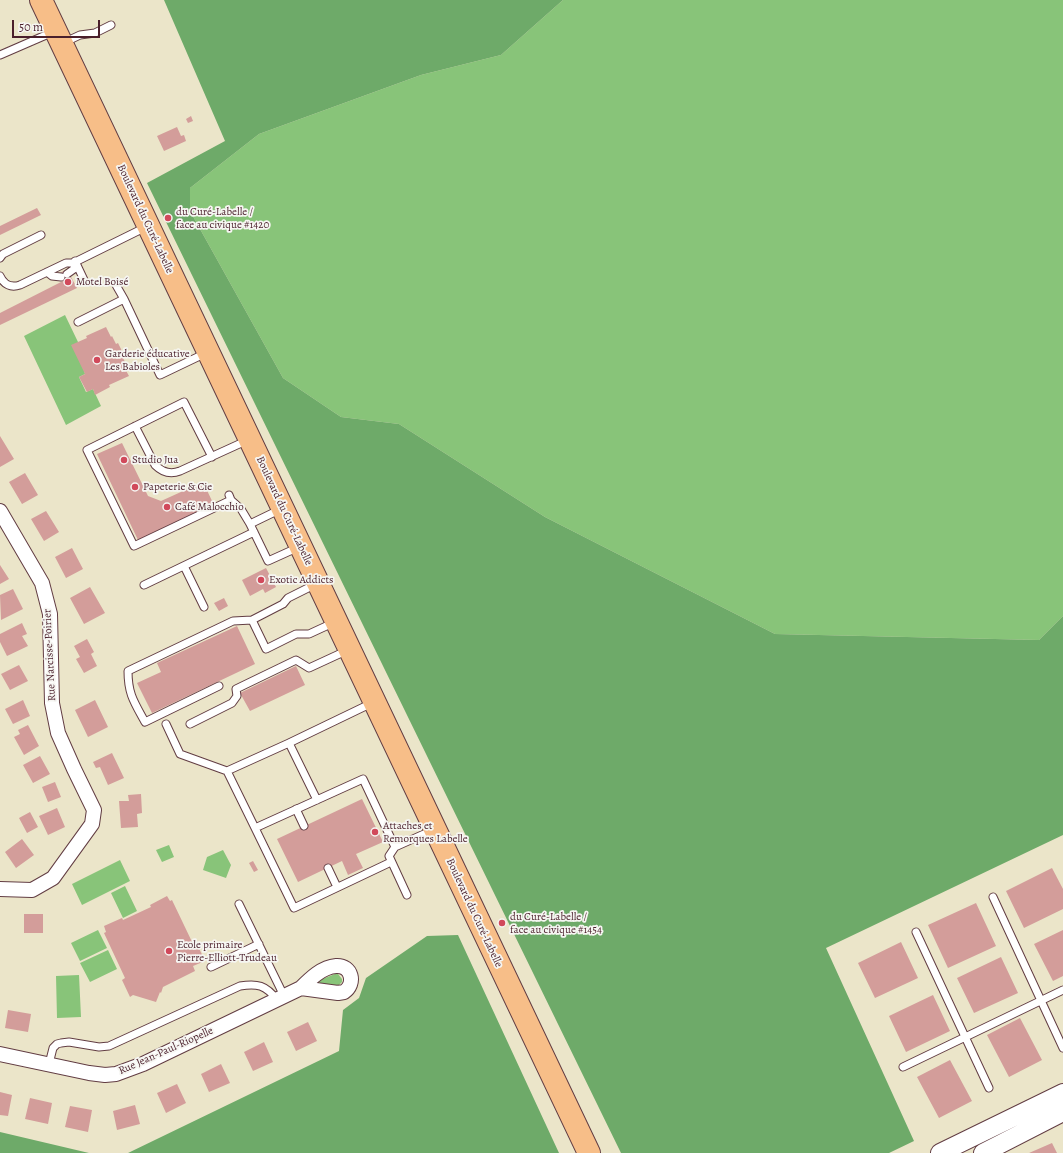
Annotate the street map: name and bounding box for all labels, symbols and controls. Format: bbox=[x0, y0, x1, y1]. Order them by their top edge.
scale bar bbox=[14, 12, 102, 38]
text: 50 m bbox=[19, 19, 43, 35]
street label: Boulevard du Curé-Labelle bbox=[114, 162, 176, 276]
place label: du Curé-Labelle / face au civique #1420 bbox=[176, 205, 269, 231]
marker: du Curé-Labelle / face au civique #1420 bbox=[163, 213, 173, 223]
place label: Motel Boisé bbox=[76, 275, 128, 289]
marker: Motel Boisé bbox=[63, 277, 73, 287]
place label: Garderie éducative Les Babioles bbox=[105, 347, 190, 373]
marker: Garderie éducative Les Babioles bbox=[92, 355, 102, 365]
place label: Studio Jua bbox=[132, 453, 178, 467]
street label: Boulevard du Curé-Labelle bbox=[253, 454, 315, 568]
marker: Studio Jua bbox=[119, 455, 129, 465]
place label: Papeterie & Cie bbox=[143, 480, 212, 494]
marker: Papeterie & Cie bbox=[130, 482, 140, 492]
place label: Café Malocchio bbox=[175, 500, 244, 514]
marker: Café Malocchio bbox=[162, 502, 172, 512]
place label: Exotic Addicts bbox=[269, 573, 333, 587]
marker: Exotic Addicts bbox=[256, 575, 266, 585]
street label: Rue Narcisse-Poirier bbox=[41, 609, 59, 701]
place label: Attaches et Remorques Labelle bbox=[383, 819, 468, 845]
marker: Attaches et Remorques Labelle bbox=[370, 827, 380, 837]
street label: Boulevard du Curé-Labelle bbox=[443, 856, 505, 970]
place label: du Curé-Labelle / face au civique #1454 bbox=[510, 910, 602, 936]
marker: du Curé-Labelle / face au civique #1454 bbox=[497, 918, 507, 928]
place label: Ecole primaire Pierre-Elliott-Trudeau bbox=[177, 938, 277, 964]
marker: Ecole primaire Pierre-Elliott-Trudeau bbox=[164, 946, 174, 956]
street label: Rue Jean-Paul-Riopelle bbox=[117, 1024, 215, 1078]

